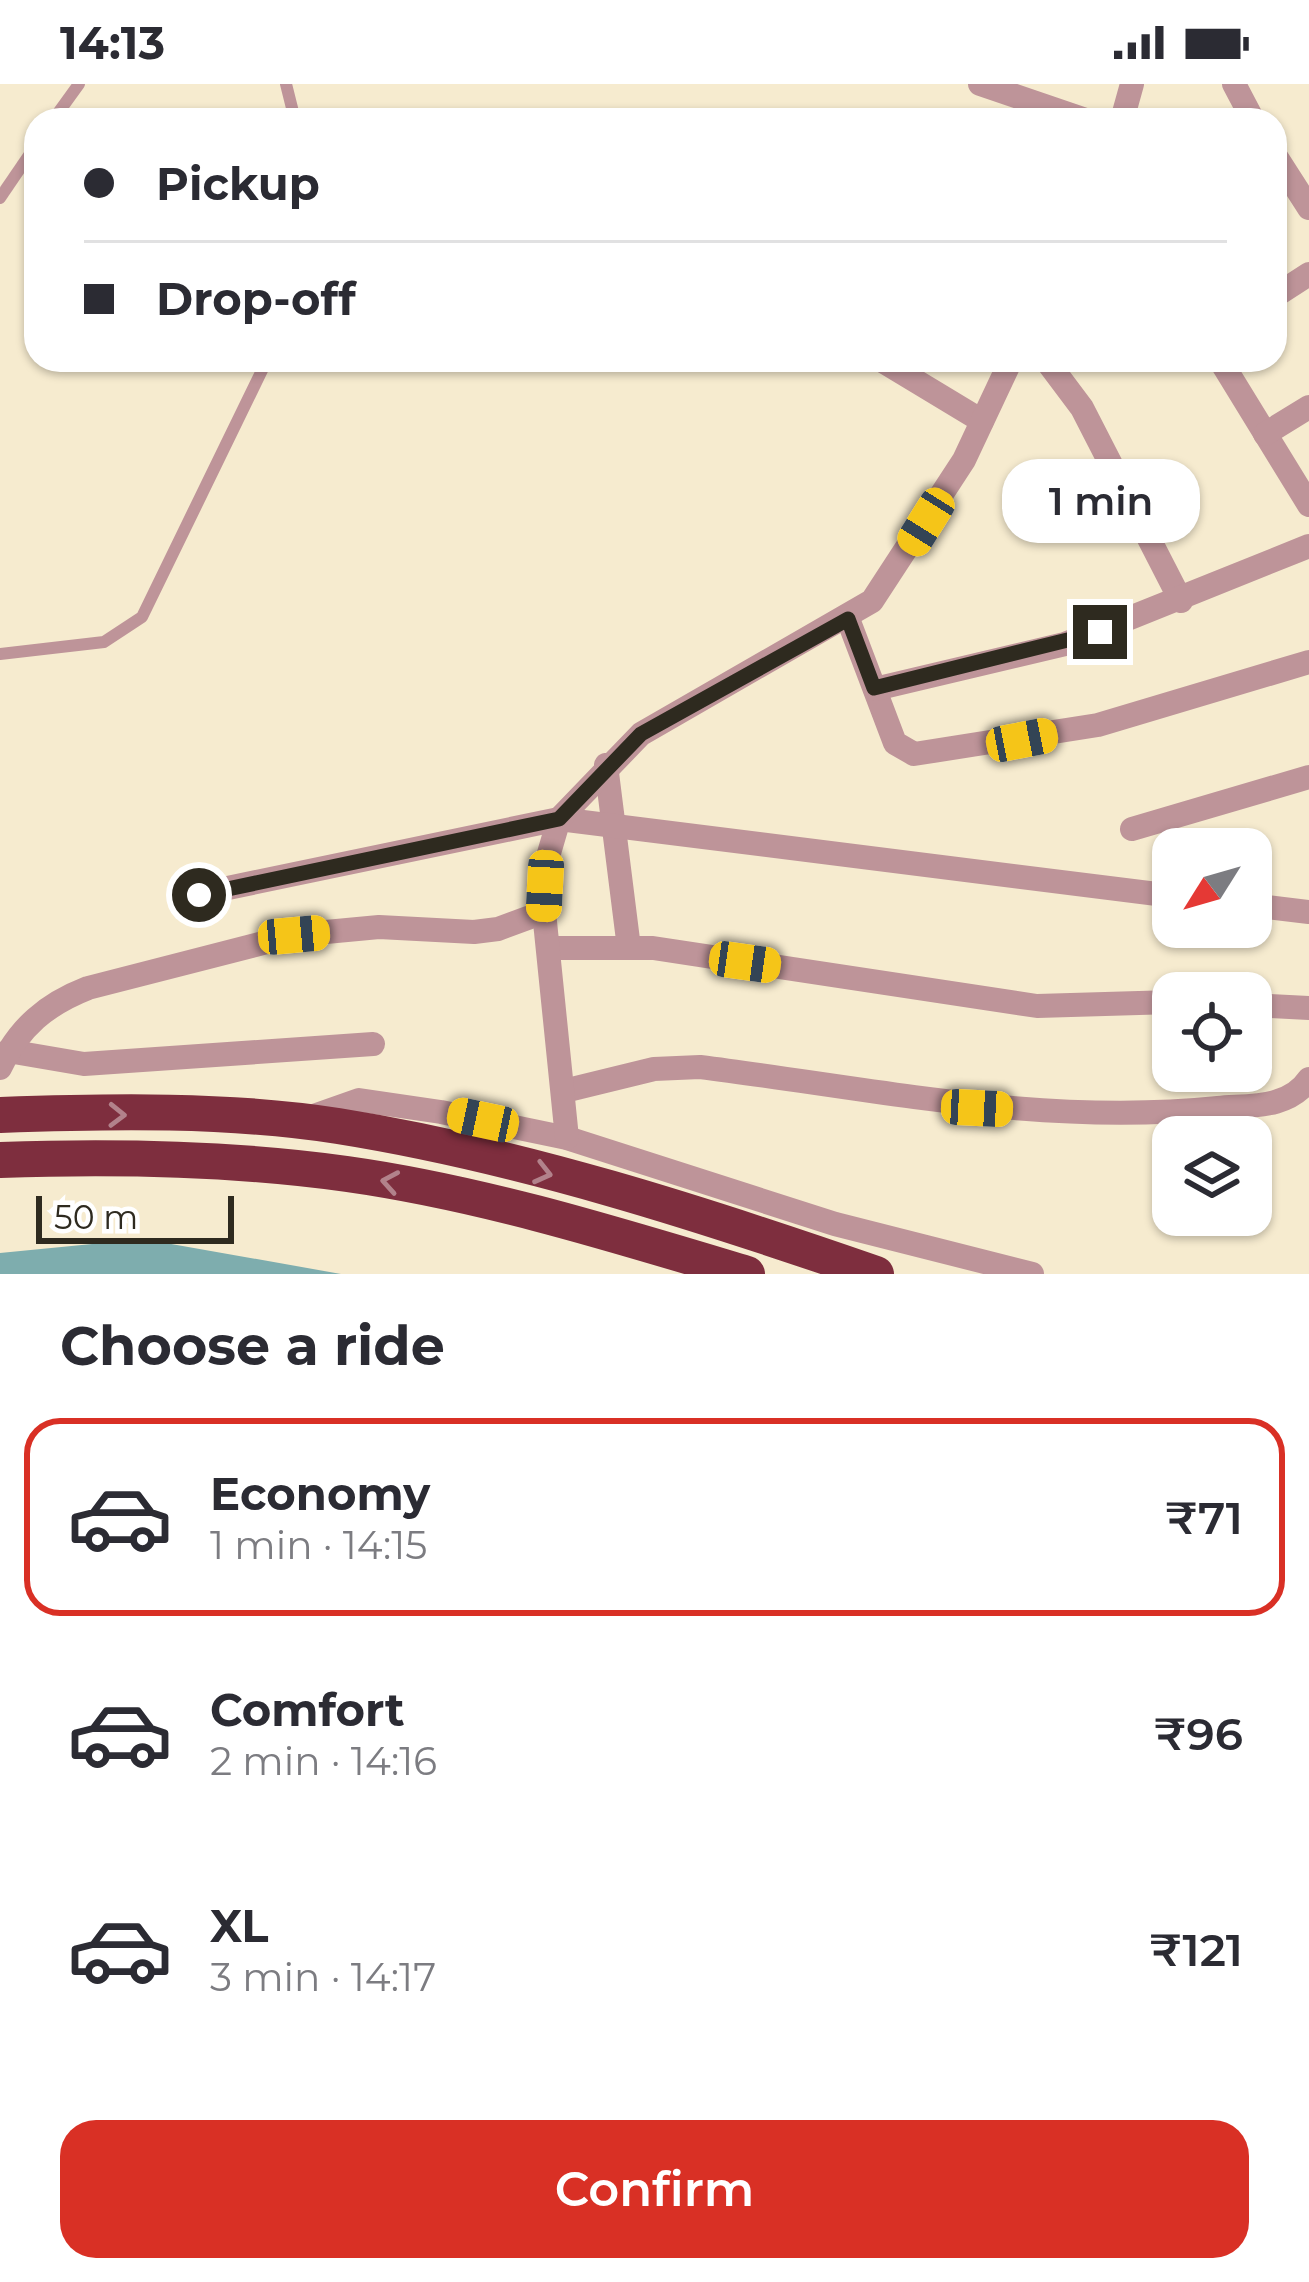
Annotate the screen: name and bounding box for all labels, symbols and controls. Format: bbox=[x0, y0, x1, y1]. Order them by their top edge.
text: 14:13 bbox=[60, 15, 165, 70]
text: Pickup bbox=[156, 156, 320, 211]
text: Drop-off bbox=[156, 271, 356, 326]
callout: 1 min bbox=[1001, 458, 1199, 542]
text: 1 min bbox=[1049, 477, 1153, 525]
car bbox=[892, 482, 960, 562]
route end bbox=[1073, 605, 1127, 659]
car bbox=[983, 715, 1061, 765]
north arrow bbox=[1152, 828, 1272, 948]
map controls bbox=[1152, 828, 1272, 1236]
car bbox=[525, 849, 565, 923]
route start bbox=[172, 868, 226, 922]
car bbox=[257, 914, 331, 956]
car bbox=[707, 939, 783, 985]
button: locate bbox=[1152, 972, 1272, 1092]
car bbox=[940, 1088, 1014, 1128]
car bbox=[444, 1095, 522, 1145]
one-way arrow bbox=[108, 1101, 127, 1127]
button: layers bbox=[1152, 1116, 1272, 1236]
one-way arrow bbox=[533, 1158, 553, 1183]
one-way arrow bbox=[380, 1170, 400, 1196]
scale bar bbox=[36, 1190, 234, 1243]
text: 50 m bbox=[54, 1197, 138, 1237]
text: Choose a ride bbox=[60, 1313, 445, 1379]
icon: car bbox=[66, 1463, 174, 1571]
text: Economy bbox=[210, 1466, 430, 1521]
text: ₹71 bbox=[1165, 1490, 1243, 1545]
text: 1 min · 14:15 bbox=[210, 1521, 427, 1569]
icon: car bbox=[66, 1679, 174, 1787]
text: Comfort bbox=[210, 1682, 405, 1737]
text: ₹96 bbox=[1154, 1706, 1243, 1761]
text: 2 min · 14:16 bbox=[210, 1737, 437, 1785]
icon: car bbox=[66, 1895, 174, 2003]
text: XL bbox=[210, 1898, 268, 1953]
text: ₹121 bbox=[1150, 1922, 1243, 1977]
text: 3 min · 14:17 bbox=[210, 1953, 436, 2001]
button: Confirm bbox=[60, 2120, 1249, 2258]

